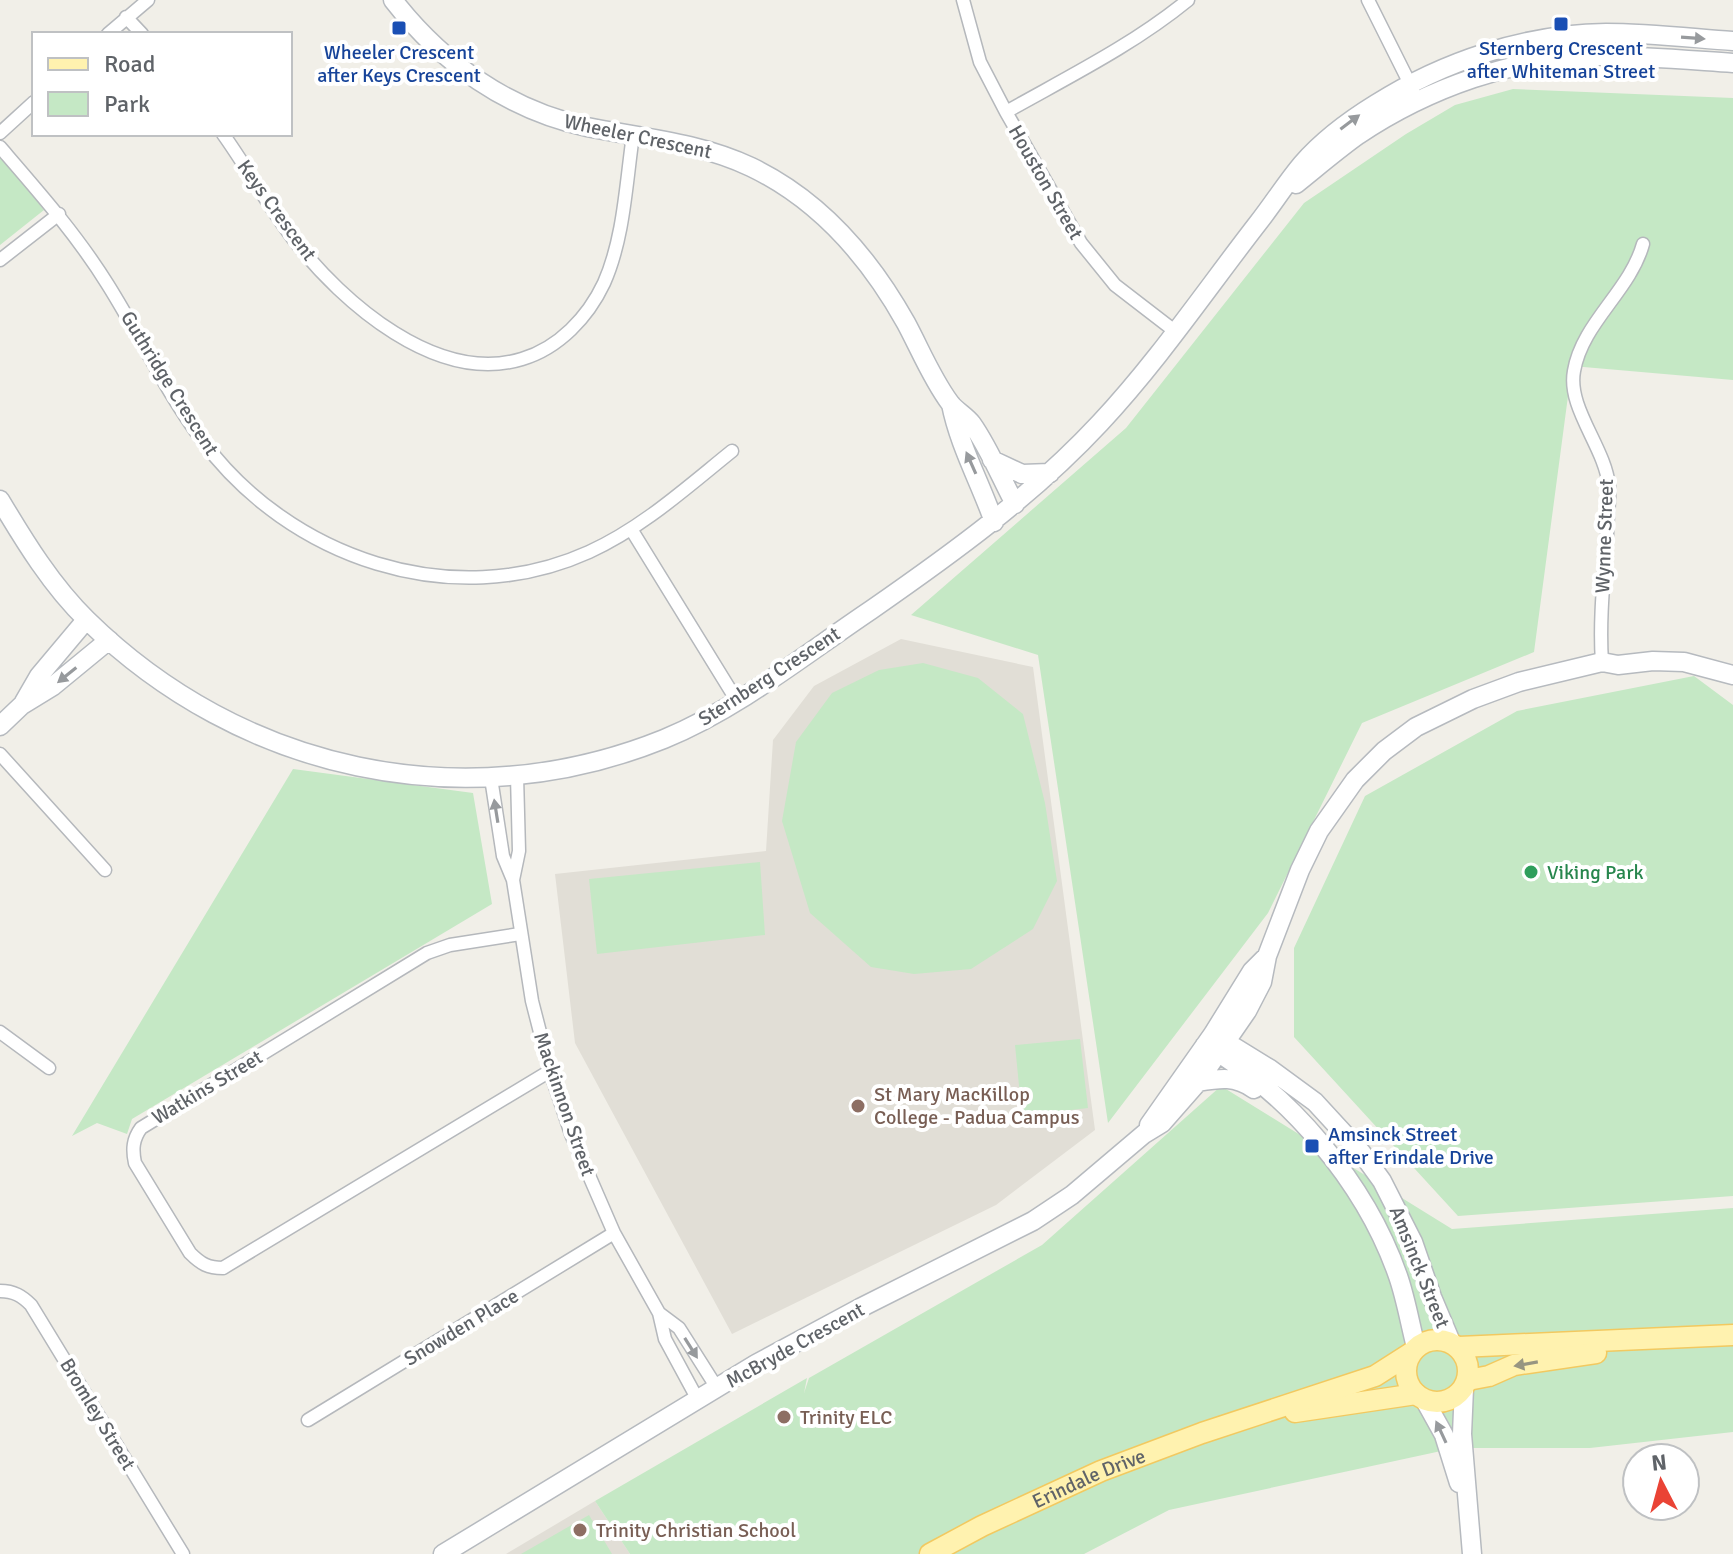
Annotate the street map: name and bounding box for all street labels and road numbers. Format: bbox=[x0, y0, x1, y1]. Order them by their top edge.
street label: Wheeler Crescent bbox=[562, 109, 714, 164]
street label: Houston Street bbox=[1003, 120, 1088, 244]
street label: Keys Crescent bbox=[232, 155, 322, 266]
street label: Guthridge Crescent bbox=[115, 306, 224, 460]
street label: Wynne Street bbox=[1590, 478, 1619, 594]
street label: Sternberg Crescent bbox=[694, 621, 845, 732]
street label: Mackinnon Street bbox=[528, 1029, 601, 1179]
street label: Watkins Street bbox=[147, 1045, 267, 1130]
street label: Amsinck Street bbox=[1384, 1203, 1455, 1332]
street label: Snowden Place bbox=[399, 1283, 523, 1371]
street label: McBryde Crescent bbox=[722, 1297, 869, 1394]
street label: Bromley Street bbox=[54, 1354, 141, 1475]
street label: Erindale Drive bbox=[1028, 1443, 1149, 1514]

